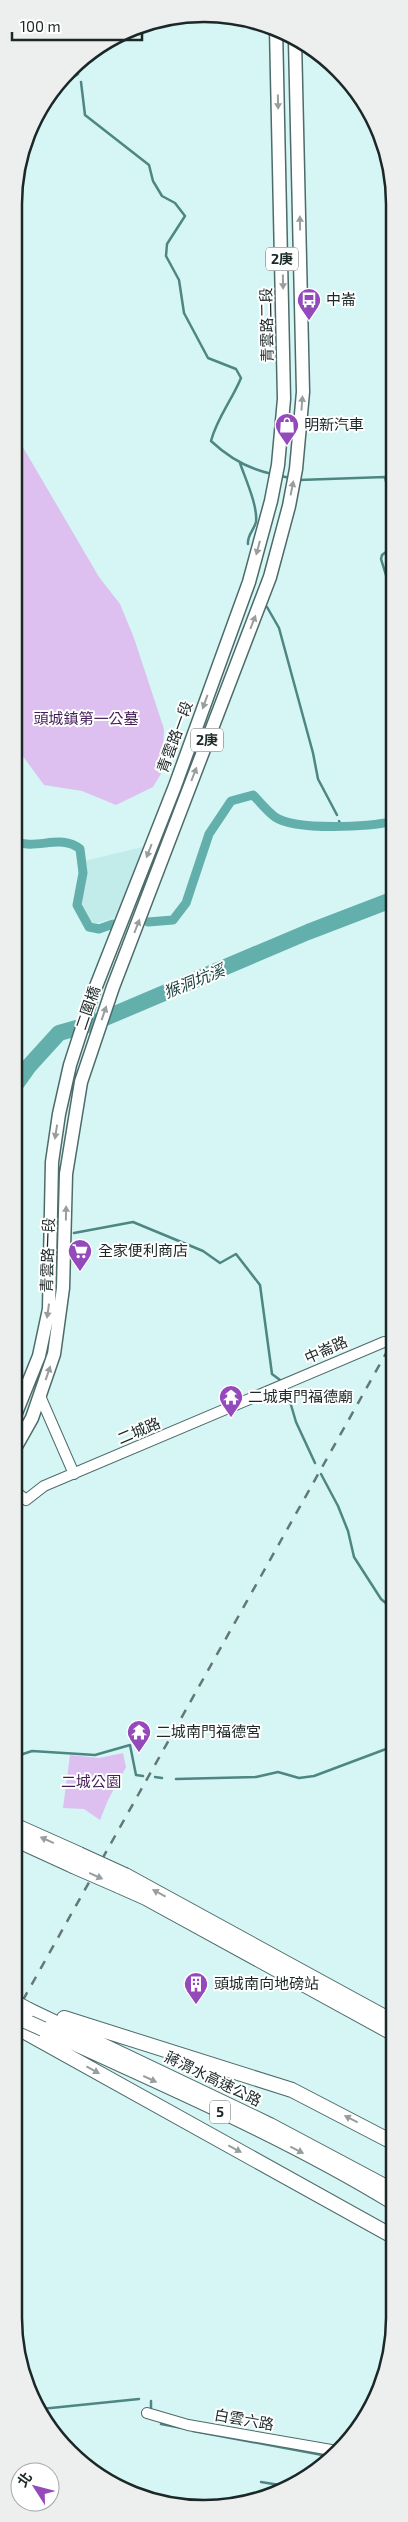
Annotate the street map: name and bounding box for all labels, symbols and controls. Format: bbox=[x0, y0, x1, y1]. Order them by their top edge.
scale bar bbox=[12, 10, 142, 42]
text: 100 m bbox=[20, 17, 61, 35]
one-way arrow bbox=[274, 94, 282, 110]
one-way arrow bbox=[296, 215, 304, 231]
road number: 2庚 bbox=[266, 248, 298, 270]
one-way arrow bbox=[279, 274, 287, 290]
street label: 青雲路二段 bbox=[256, 287, 276, 363]
bus stop icon: 中崙 bbox=[296, 287, 322, 321]
place label: 中崙 bbox=[326, 290, 356, 308]
one-way arrow bbox=[299, 395, 307, 411]
shop icon: 明新汽車 bbox=[274, 412, 300, 446]
place label: 明新汽車 bbox=[304, 415, 364, 433]
one-way arrow bbox=[288, 480, 296, 495]
one-way arrow bbox=[254, 541, 262, 556]
one-way arrow bbox=[249, 614, 257, 629]
one-way arrow bbox=[201, 695, 209, 710]
street label: 青雲路一段 bbox=[153, 698, 195, 775]
park label: 頭城鎮第一公墓 bbox=[33, 709, 139, 727]
road number: 2庚 bbox=[191, 728, 223, 752]
one-way arrow bbox=[190, 766, 198, 781]
one-way arrow bbox=[145, 844, 153, 858]
one-way arrow bbox=[133, 918, 141, 933]
water label: 猴洞坑溪 bbox=[161, 959, 229, 1001]
street label: 二圍橋 bbox=[71, 983, 103, 1032]
one-way arrow bbox=[100, 1005, 108, 1020]
one-way arrow bbox=[51, 1124, 59, 1140]
one-way arrow bbox=[62, 1204, 70, 1220]
street label: 青雲路一段 bbox=[37, 1217, 57, 1293]
supermarket icon: 全家便利商店 bbox=[67, 1238, 93, 1272]
place label: 全家便利商店 bbox=[98, 1241, 188, 1259]
one-way arrow bbox=[43, 1304, 51, 1320]
street label: 中崙路 bbox=[301, 1332, 350, 1366]
one-way arrow bbox=[45, 1366, 52, 1381]
temple icon: 二城東門福德廟 bbox=[218, 1384, 244, 1418]
place label: 二城東門福德廟 bbox=[248, 1387, 353, 1405]
street label: 二城路 bbox=[114, 1413, 163, 1447]
temple icon: 二城南門福德宮 bbox=[126, 1719, 152, 1753]
place label: 二城南門福德宮 bbox=[156, 1722, 261, 1740]
park label: 二城公園 bbox=[61, 1772, 121, 1790]
one-way arrow bbox=[40, 1835, 54, 1843]
one-way arrow bbox=[89, 1872, 103, 1880]
one-way arrow bbox=[151, 1889, 166, 1897]
building icon: 頭城南向地磅站 bbox=[183, 1971, 209, 2005]
place label: 頭城南向地磅站 bbox=[214, 1974, 319, 1992]
street label: 蔣渭水高速公路 bbox=[162, 2047, 265, 2109]
one-way arrow bbox=[85, 2066, 100, 2074]
one-way arrow bbox=[143, 2076, 157, 2084]
road number: 5 bbox=[210, 2100, 230, 2124]
one-way arrow bbox=[344, 2115, 358, 2123]
one-way arrow bbox=[227, 2145, 242, 2153]
one-way arrow bbox=[289, 2146, 304, 2154]
street label: 白雲六路 bbox=[213, 2405, 275, 2433]
north arrow bbox=[10, 2462, 60, 2512]
text: 北 bbox=[13, 2468, 35, 2490]

